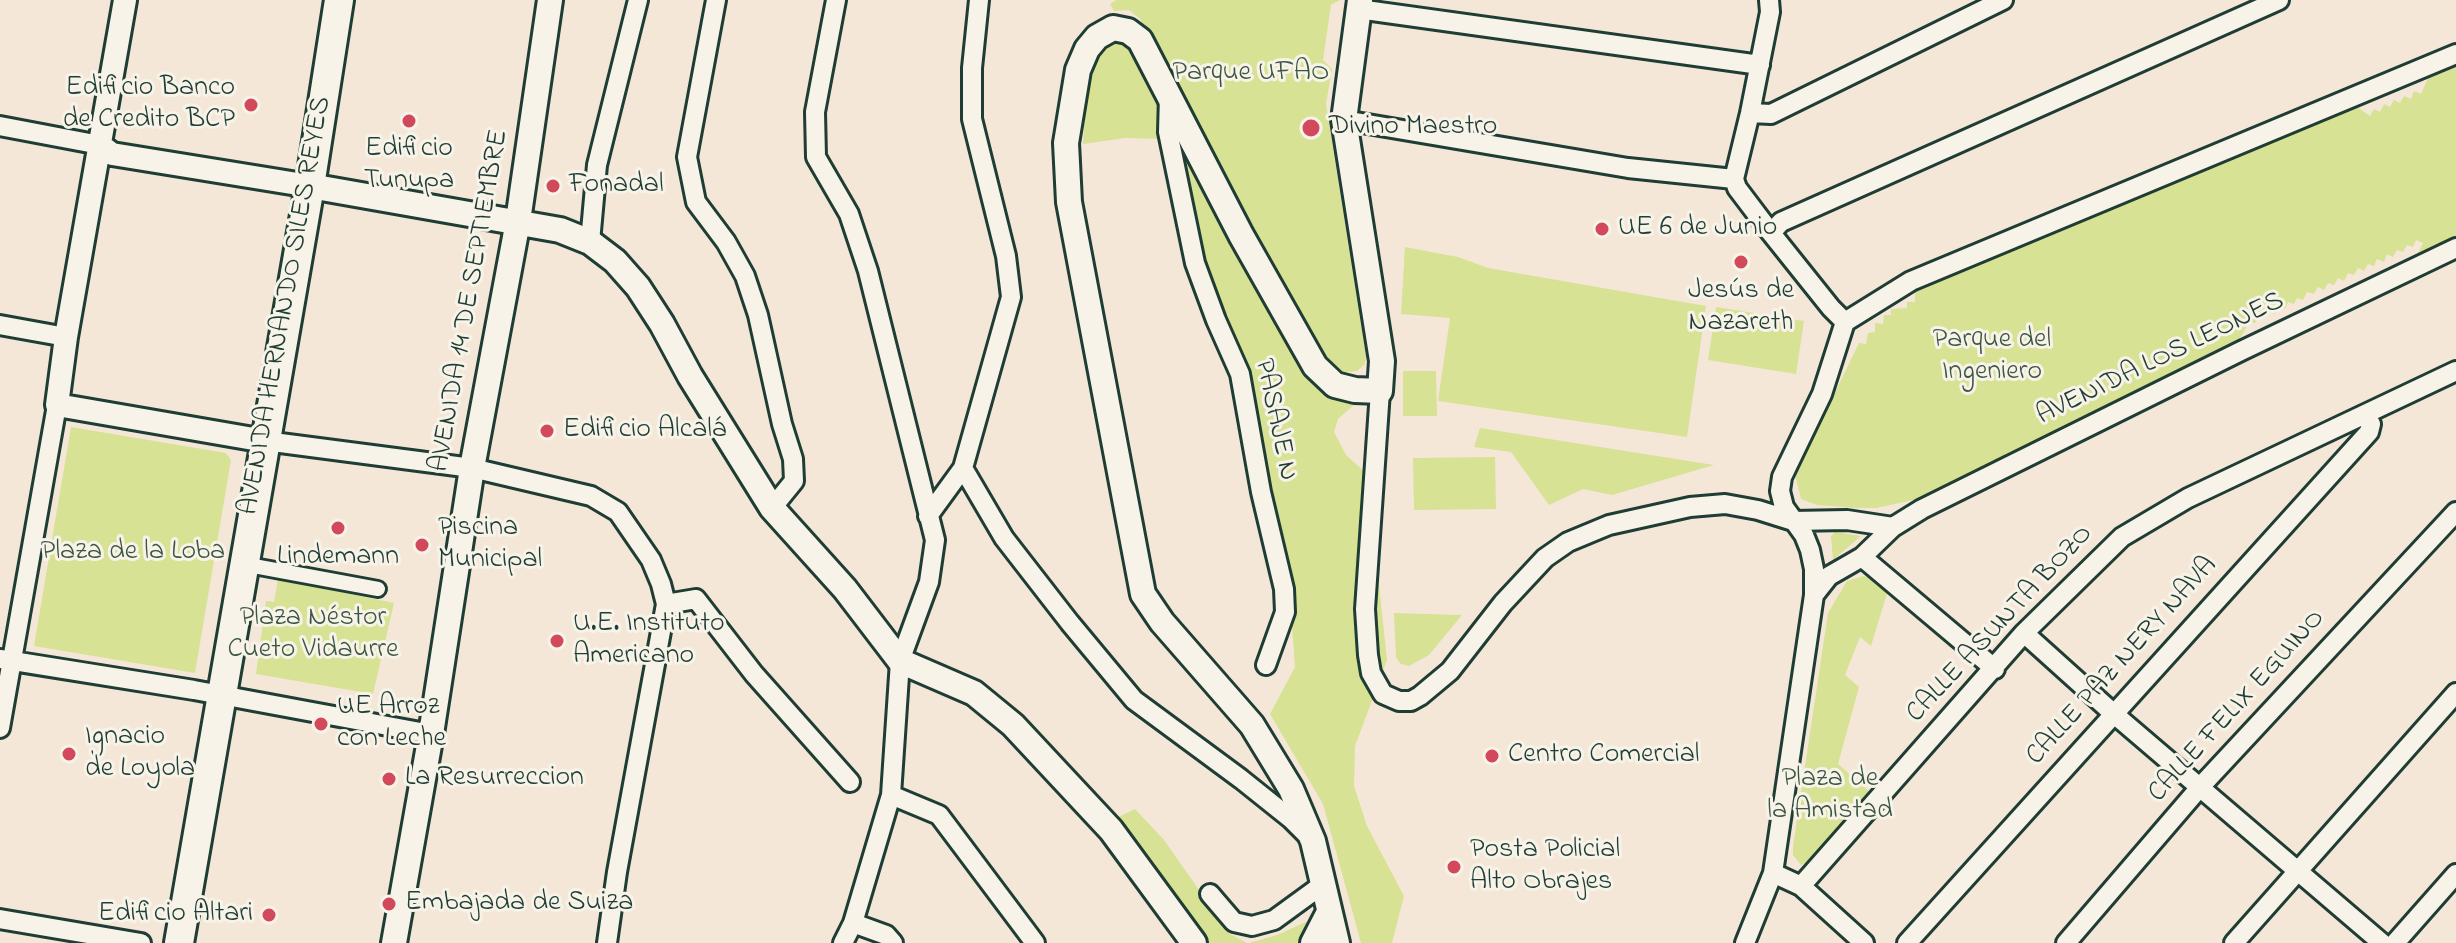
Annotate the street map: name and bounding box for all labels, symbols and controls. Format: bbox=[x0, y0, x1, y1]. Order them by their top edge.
park label: Parque UFAO bbox=[1173, 57, 1329, 91]
place label: Edificio Banco de Credito BCP bbox=[63, 72, 235, 138]
street label: AVENIDA HERNANDO SILES REYES bbox=[234, 94, 340, 518]
marker: Edificio Banco de Credito BCP bbox=[242, 96, 260, 114]
place label: Divino Maestro bbox=[1329, 111, 1497, 145]
marker: Edificio Tunupa bbox=[400, 112, 418, 130]
marker: Divino Maestro bbox=[1300, 117, 1322, 139]
street label: AVENIDA 14 DE SEPTIEMBRE bbox=[424, 127, 518, 475]
place label: Edificio Tunupa bbox=[364, 133, 454, 199]
place label: Fonadal bbox=[569, 169, 664, 203]
marker: Fonadal bbox=[544, 177, 562, 195]
place label: UE 6 de Junio bbox=[1618, 212, 1777, 246]
marker: UE 6 de Junio bbox=[1593, 220, 1611, 238]
marker: Jesús de Nazareth bbox=[1732, 253, 1750, 271]
place label: Jesús de Nazareth bbox=[1688, 275, 1794, 341]
street label: AVENIDA LOS LEONES bbox=[2032, 286, 2290, 434]
park label: Parque del Ingeniero bbox=[1933, 324, 2051, 390]
street label: PASAJE N bbox=[1245, 356, 1303, 484]
place label: Edificio Alcalá bbox=[563, 414, 726, 448]
marker: Edificio Alcalá bbox=[538, 422, 556, 440]
place label: Piscina Municipal bbox=[438, 512, 542, 578]
marker: Lindemann bbox=[329, 519, 347, 537]
street label: CALLE ASUNTA BOZO bbox=[1901, 519, 2101, 731]
park label: Plaza de la Loba bbox=[41, 536, 225, 570]
marker: Piscina Municipal bbox=[413, 536, 431, 554]
place label: Lindemann bbox=[277, 541, 399, 575]
street label: CALLE PAZ NERY NAVA bbox=[2020, 551, 2226, 773]
park label: Plaza Néstor Cueto Vidaurre bbox=[227, 602, 399, 668]
street label: CALLE FELIX EGUINO bbox=[2142, 603, 2334, 811]
place label: U.E. Instituto Americano bbox=[573, 608, 724, 674]
marker: U.E. Instituto Americano bbox=[548, 632, 566, 650]
place label: UE Arroz con Leche bbox=[337, 691, 446, 757]
marker: UE Arroz con Leche bbox=[312, 715, 330, 733]
place label: Ignacio de Loyola bbox=[85, 721, 195, 787]
place label: Centro Comercial bbox=[1508, 739, 1700, 773]
marker: Ignacio de Loyola bbox=[60, 745, 78, 763]
marker: Centro Comercial bbox=[1483, 747, 1501, 765]
place label: La Resurreccion bbox=[405, 762, 584, 796]
park label: Plaza de la Amistad bbox=[1767, 763, 1893, 829]
marker: La Resurreccion bbox=[380, 770, 398, 788]
place label: Posta Policial Alto Obrajes bbox=[1470, 834, 1620, 900]
marker: Posta Policial Alto Obrajes bbox=[1445, 858, 1463, 876]
place label: Embajada de Suiza bbox=[405, 887, 633, 921]
marker: Embajada de Suiza bbox=[380, 895, 398, 913]
place label: Edificio Altari bbox=[98, 898, 253, 932]
marker: Edificio Altari bbox=[260, 906, 278, 924]

